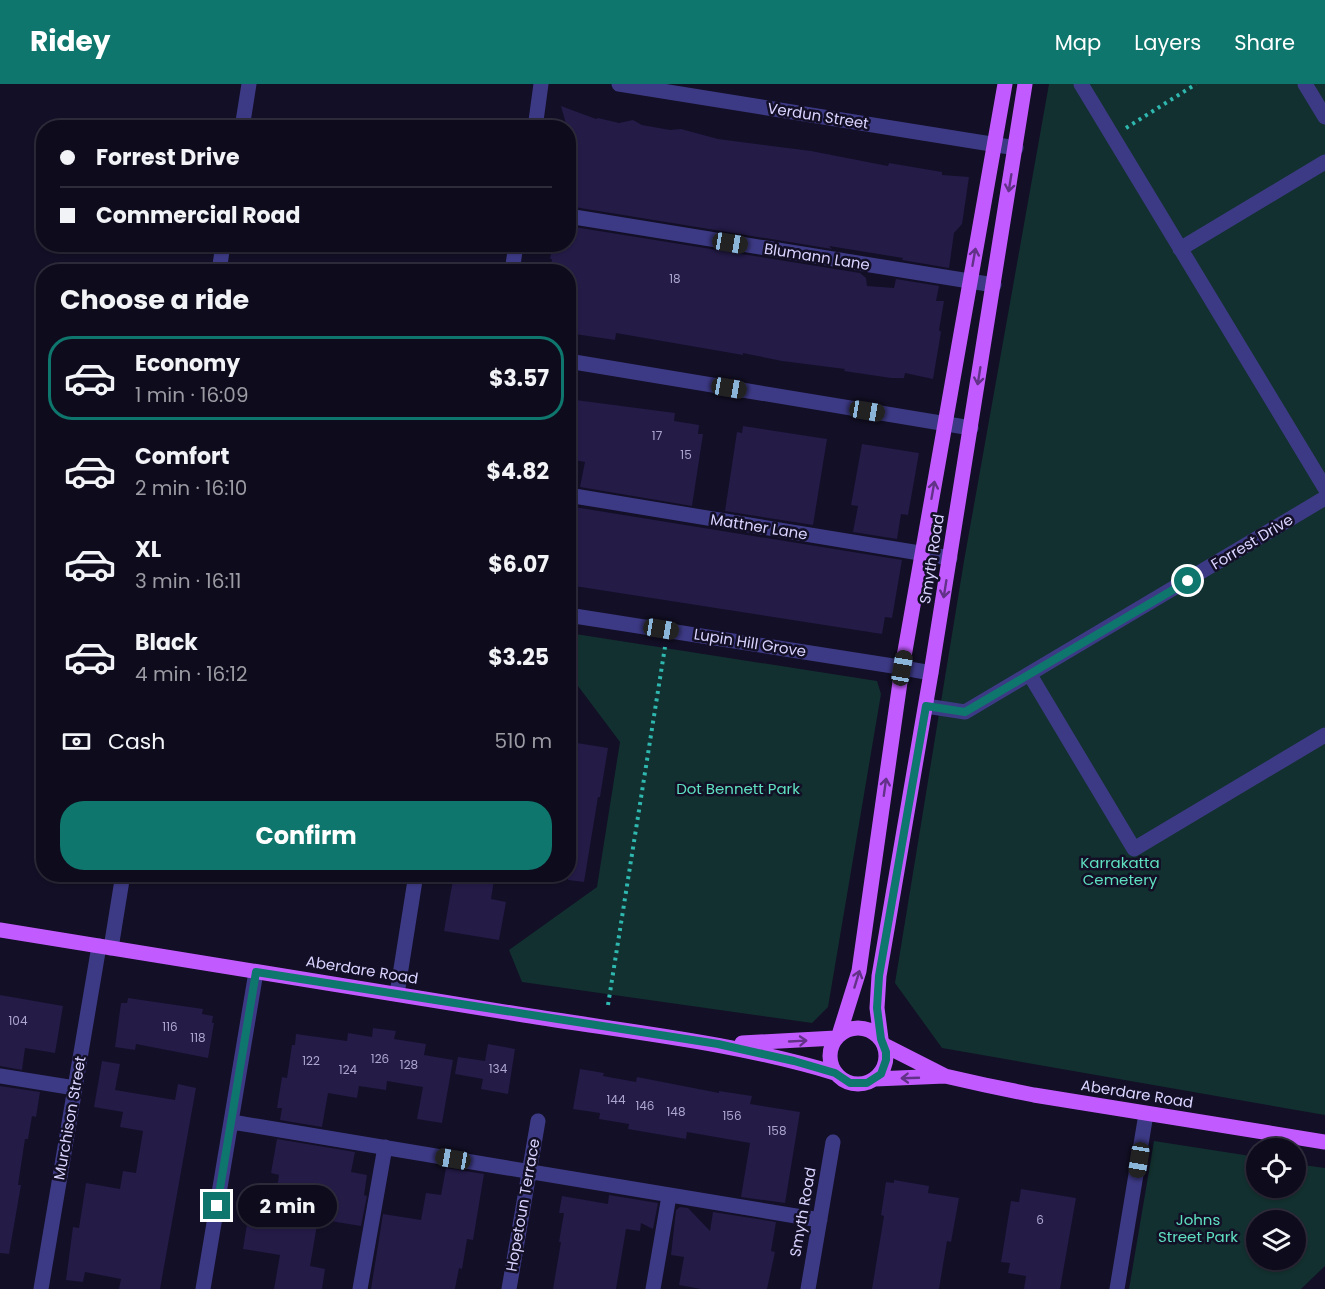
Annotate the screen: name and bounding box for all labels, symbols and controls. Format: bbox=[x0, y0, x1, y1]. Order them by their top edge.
text: Ridey bbox=[30, 22, 110, 61]
text: Map bbox=[1055, 28, 1101, 57]
text: Layers bbox=[1134, 28, 1201, 57]
text: Share bbox=[1234, 28, 1295, 57]
street label: Verdun Street bbox=[766, 97, 870, 134]
text: Forrest Drive bbox=[96, 142, 240, 173]
one-way arrow bbox=[1004, 173, 1015, 193]
text: Commercial Road bbox=[96, 200, 300, 231]
car bbox=[711, 231, 749, 255]
street label: Blumann Lane bbox=[763, 238, 871, 275]
one-way arrow bbox=[969, 248, 980, 267]
house number: 18 bbox=[669, 270, 681, 287]
text: Choose a ride bbox=[60, 281, 249, 318]
text: Economy bbox=[135, 348, 240, 379]
icon: car bbox=[63, 351, 117, 405]
text: $3.57 bbox=[489, 363, 549, 394]
one-way arrow bbox=[973, 366, 984, 385]
car bbox=[710, 376, 748, 400]
text: 1 min · 16:09 bbox=[135, 381, 249, 409]
car bbox=[848, 399, 886, 423]
house number: 17 bbox=[652, 427, 663, 444]
text: Comfort bbox=[135, 441, 229, 472]
icon: car bbox=[63, 444, 117, 498]
house number: 15 bbox=[680, 446, 692, 463]
text: $4.82 bbox=[487, 456, 549, 487]
text: 2 min · 16:10 bbox=[135, 474, 247, 502]
one-way arrow bbox=[928, 481, 939, 501]
street label: Mattner Lane bbox=[709, 508, 809, 545]
street label: Forrest Drive bbox=[1207, 509, 1297, 574]
street label: Smyth Road bbox=[914, 512, 949, 605]
text: XL bbox=[135, 534, 161, 565]
icon: car bbox=[63, 537, 117, 591]
text: $6.07 bbox=[488, 549, 549, 580]
text: 3 min · 16:11 bbox=[135, 567, 242, 595]
route start bbox=[1174, 567, 1201, 594]
one-way arrow bbox=[939, 579, 950, 599]
car bbox=[642, 617, 680, 641]
street label: Lupin Hill Grove bbox=[692, 623, 808, 662]
text: Black bbox=[135, 627, 198, 658]
icon: car bbox=[63, 630, 117, 684]
text: $3.25 bbox=[488, 642, 549, 673]
car bbox=[890, 649, 914, 687]
text: 4 min · 16:12 bbox=[135, 660, 247, 688]
icon: cash bbox=[60, 725, 93, 758]
text: Cash bbox=[108, 726, 165, 757]
text: 510 m bbox=[495, 727, 552, 755]
one-way arrow bbox=[880, 777, 891, 797]
park label: Dot Bennett Park bbox=[676, 778, 800, 799]
button: Confirm bbox=[60, 801, 552, 870]
park label: Karrakatta Cemetery bbox=[1080, 852, 1160, 890]
street label: Aberdare Road bbox=[304, 950, 420, 989]
one-way arrow bbox=[852, 970, 863, 989]
house number: 104 bbox=[9, 1012, 28, 1029]
house number: 116 bbox=[162, 1018, 178, 1035]
house number: 118 bbox=[190, 1029, 206, 1046]
one-way arrow bbox=[787, 1036, 807, 1047]
house number: 126 bbox=[371, 1050, 389, 1067]
house number: 122 bbox=[302, 1052, 320, 1069]
street label: Murchison Street bbox=[48, 1054, 91, 1182]
house number: 128 bbox=[400, 1056, 418, 1073]
house number: 134 bbox=[489, 1060, 508, 1077]
house number: 124 bbox=[339, 1061, 358, 1078]
one-way arrow bbox=[900, 1073, 920, 1084]
street label: Aberdare Road bbox=[1079, 1074, 1195, 1113]
house number: 144 bbox=[607, 1091, 626, 1108]
house number: 146 bbox=[635, 1097, 655, 1114]
house number: 148 bbox=[667, 1103, 685, 1120]
house number: 156 bbox=[723, 1107, 742, 1124]
house number: 158 bbox=[768, 1122, 786, 1139]
street label: Hopetoun Terrace bbox=[500, 1137, 545, 1273]
map controls bbox=[1246, 1138, 1306, 1270]
button: locate bbox=[1246, 1138, 1306, 1198]
car bbox=[1127, 1141, 1151, 1179]
car bbox=[434, 1147, 472, 1171]
street label: Smyth Road bbox=[784, 1165, 821, 1258]
callout: 2 min bbox=[238, 1185, 337, 1227]
route end bbox=[203, 1192, 230, 1219]
text: 2 min bbox=[259, 1192, 316, 1220]
park label: Johns Street Park bbox=[1158, 1209, 1238, 1247]
button: layers bbox=[1246, 1210, 1306, 1270]
house number: 6 bbox=[1036, 1211, 1044, 1228]

